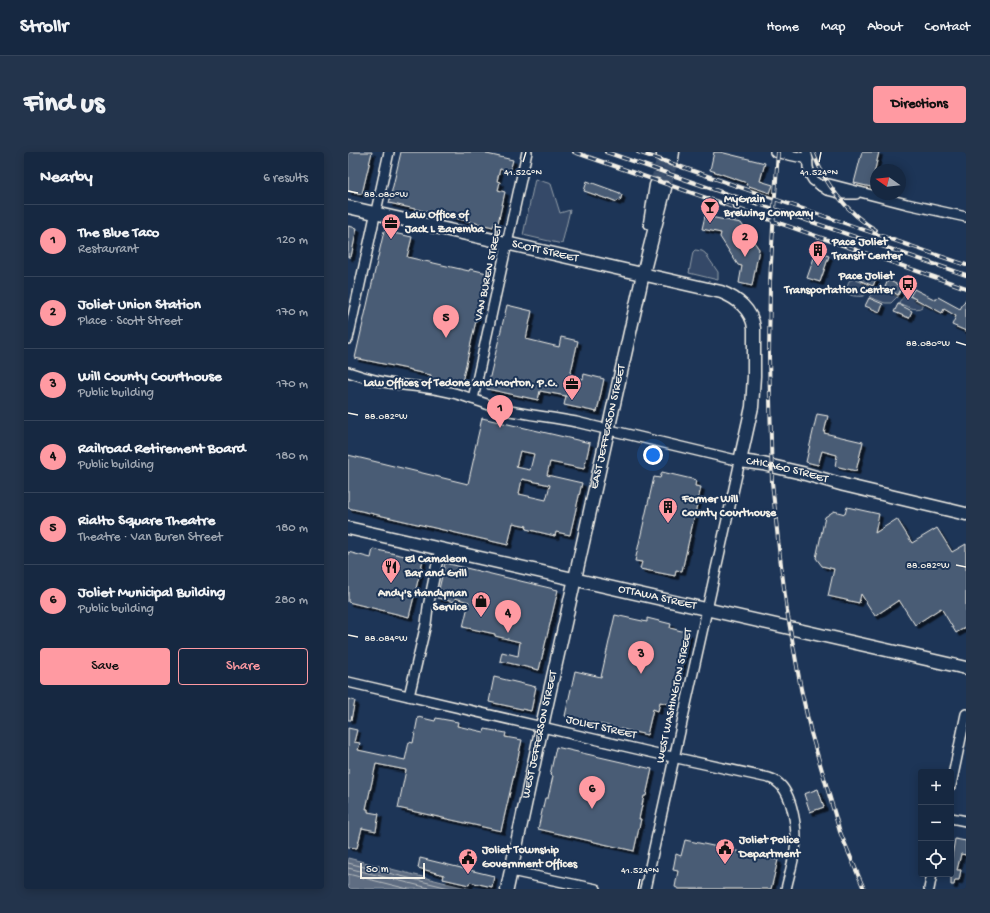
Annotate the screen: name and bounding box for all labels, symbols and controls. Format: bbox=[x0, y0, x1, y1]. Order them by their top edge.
text: Strollr bbox=[20, 16, 68, 39]
text: Home bbox=[767, 19, 799, 36]
text: Map bbox=[821, 19, 845, 36]
text: About bbox=[867, 19, 903, 36]
text: Contact bbox=[925, 19, 970, 36]
button: Directions bbox=[873, 86, 966, 123]
text: Find us bbox=[24, 88, 104, 121]
north arrow bbox=[870, 164, 906, 200]
text: 41.526°N bbox=[504, 167, 543, 179]
text: 41.524°N bbox=[800, 167, 838, 179]
text: Nearby bbox=[40, 168, 93, 188]
text: 6 results bbox=[263, 171, 308, 186]
text: 88.080°W bbox=[364, 189, 408, 201]
place label: MyGrain Brewing Company bbox=[723, 193, 813, 221]
bar icon: MyGrain Brewing Company bbox=[699, 196, 721, 224]
place label: Law Office of Jack L Zaremba bbox=[404, 209, 485, 237]
office icon: Law Office of Jack L Zaremba bbox=[380, 212, 402, 240]
street label: VAN BUREN STREET bbox=[472, 222, 506, 323]
text: The Blue Taco bbox=[78, 224, 159, 242]
pin: 2 bbox=[732, 224, 758, 257]
text: 1 bbox=[50, 233, 56, 248]
text: 120 m bbox=[277, 233, 308, 248]
place label: Pace Joliet Transit Center bbox=[831, 236, 903, 264]
street label: SCOTT STREET bbox=[510, 238, 581, 267]
building icon: Pace Joliet Transit Center bbox=[807, 239, 829, 267]
text: Restaurant bbox=[78, 242, 138, 257]
place label: Pace Joliet Transportation Center bbox=[783, 270, 896, 298]
bus stop icon: Pace Joliet Transportation Center bbox=[897, 273, 919, 301]
text: Joliet Union Station bbox=[78, 296, 201, 314]
text: 2 bbox=[50, 305, 56, 320]
text: 170 m bbox=[276, 305, 308, 320]
pin: 5 bbox=[433, 305, 459, 338]
text: Place · Scott Street bbox=[78, 314, 182, 329]
text: 88.080°W bbox=[906, 338, 950, 350]
street label: EAST JEFFERSON STREET bbox=[588, 362, 630, 491]
text: Will County Courthouse bbox=[78, 368, 222, 386]
office icon: Law Offices of Tedone and Morton, P.C. bbox=[561, 373, 583, 401]
text: 3 bbox=[50, 377, 56, 392]
text: 170 m bbox=[276, 377, 308, 392]
place label: Law Offices of Tedone and Morton, P.C. bbox=[363, 377, 558, 391]
text: Public building bbox=[78, 386, 154, 401]
pin: 1 bbox=[487, 395, 513, 428]
text: 88.082°W bbox=[364, 411, 408, 423]
text: Railroad Retirement Board bbox=[78, 440, 246, 458]
your location bbox=[643, 445, 663, 465]
text: 4 bbox=[50, 449, 56, 464]
text: 180 m bbox=[276, 449, 308, 464]
street label: CHICAGO STREET bbox=[745, 455, 831, 487]
text: Public building bbox=[78, 458, 154, 473]
place label: Former Will County Courthouse bbox=[681, 493, 777, 521]
building icon: Former Will County Courthouse bbox=[657, 496, 679, 524]
text: Rialto Square Theatre bbox=[78, 512, 215, 530]
text: 5 bbox=[50, 521, 56, 536]
text: 180 m bbox=[276, 521, 308, 536]
text: Theatre · Van Buren Street bbox=[78, 530, 222, 545]
place label: El Camaleon Bar and Grill bbox=[404, 553, 467, 581]
restaurant icon: El Camaleon Bar and Grill bbox=[380, 556, 402, 584]
text: 88.082°W bbox=[906, 560, 950, 572]
street label: OTTAWA STREET bbox=[617, 582, 699, 614]
text: Joliet Municipal Building bbox=[78, 584, 225, 602]
place label: Andy's Handyman Service bbox=[377, 587, 468, 615]
shop icon: Andy's Handyman Service bbox=[470, 590, 492, 618]
text: 6 bbox=[50, 593, 56, 608]
text: 280 m bbox=[275, 593, 308, 608]
pin: 4 bbox=[495, 600, 521, 633]
text: Public building bbox=[78, 602, 154, 617]
street label: WEST WASHINGTON STREET bbox=[654, 626, 696, 765]
text: 88.084°W bbox=[365, 633, 408, 645]
pin: 3 bbox=[628, 641, 654, 674]
button: Save bbox=[40, 648, 170, 685]
button: Share bbox=[178, 648, 308, 685]
street label: WEST JEFFERSON STREET bbox=[520, 668, 561, 800]
street label: JOLIET STREET bbox=[564, 713, 639, 743]
map controls bbox=[918, 769, 954, 877]
button: + bbox=[918, 769, 954, 805]
pin: 6 bbox=[579, 776, 605, 809]
button: − bbox=[918, 805, 954, 841]
place label: Joliet Police Department bbox=[738, 834, 801, 862]
public building icon: Joliet Police Department bbox=[714, 837, 736, 865]
button: locate bbox=[918, 841, 954, 877]
place label: Joliet Township Government Offices bbox=[481, 844, 578, 872]
public building icon: Joliet Township Government Offices bbox=[457, 847, 479, 875]
scale bar bbox=[360, 861, 425, 880]
text: 50 m bbox=[366, 864, 388, 876]
text: 41.524°N bbox=[621, 865, 659, 877]

